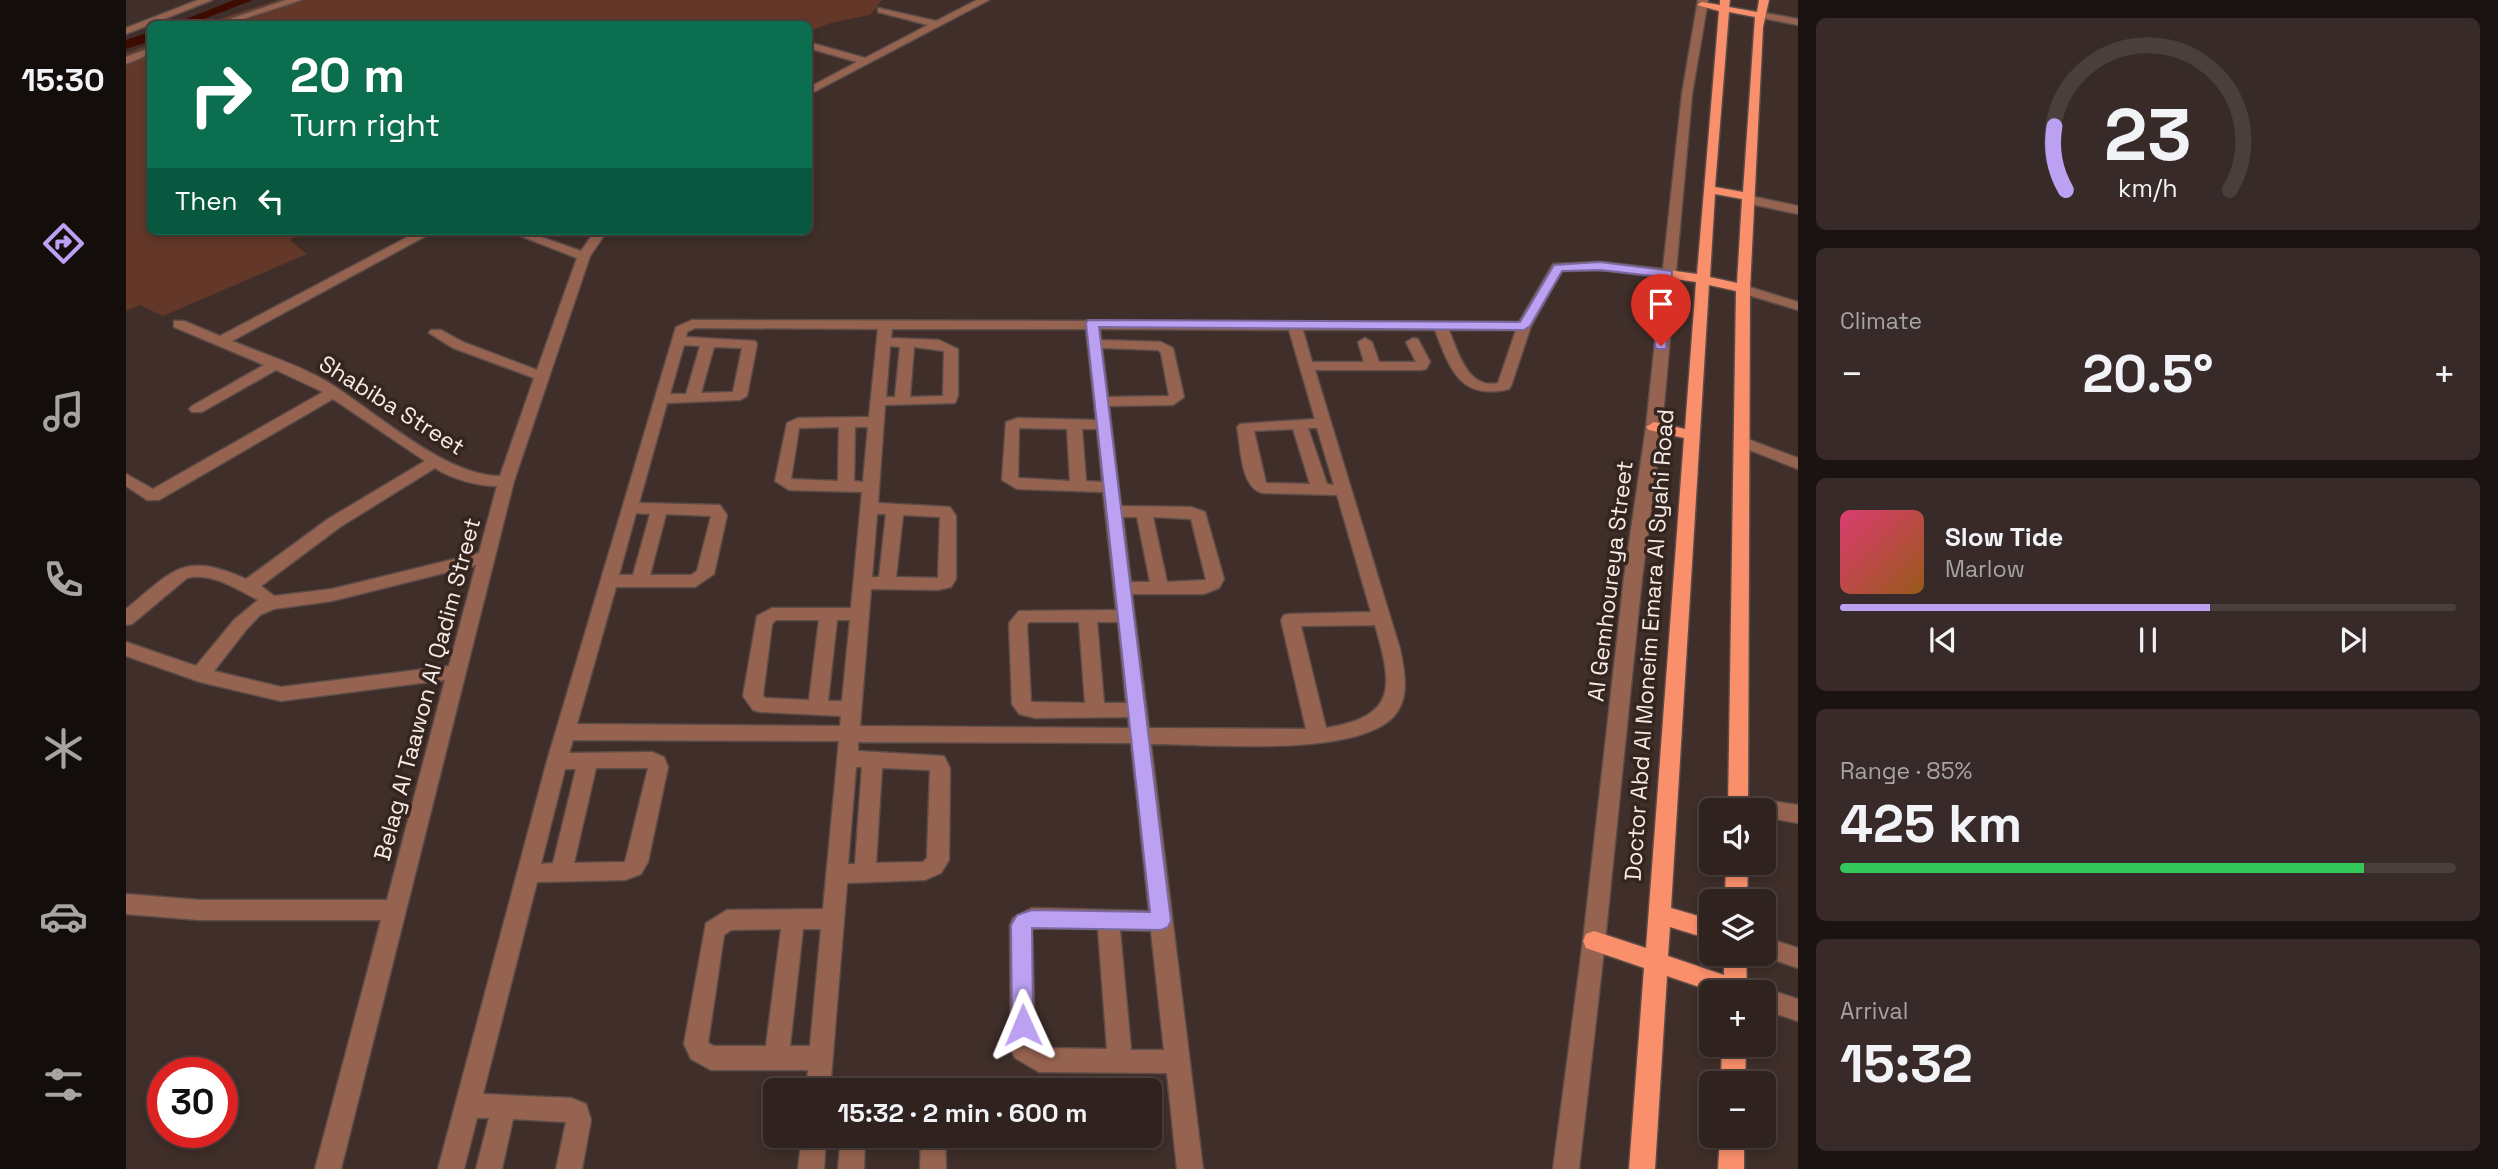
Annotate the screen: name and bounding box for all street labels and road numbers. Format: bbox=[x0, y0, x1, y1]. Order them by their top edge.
street label: Shabiba Street bbox=[314, 348, 470, 462]
street label: Doctor Abd Al Moneim Emara Al Syahi Road bbox=[1618, 408, 1680, 882]
street label: Al Gemhoureya Street bbox=[1580, 459, 1640, 703]
street label: Belag Al Taawon Al Qadim Street bbox=[367, 514, 487, 864]

